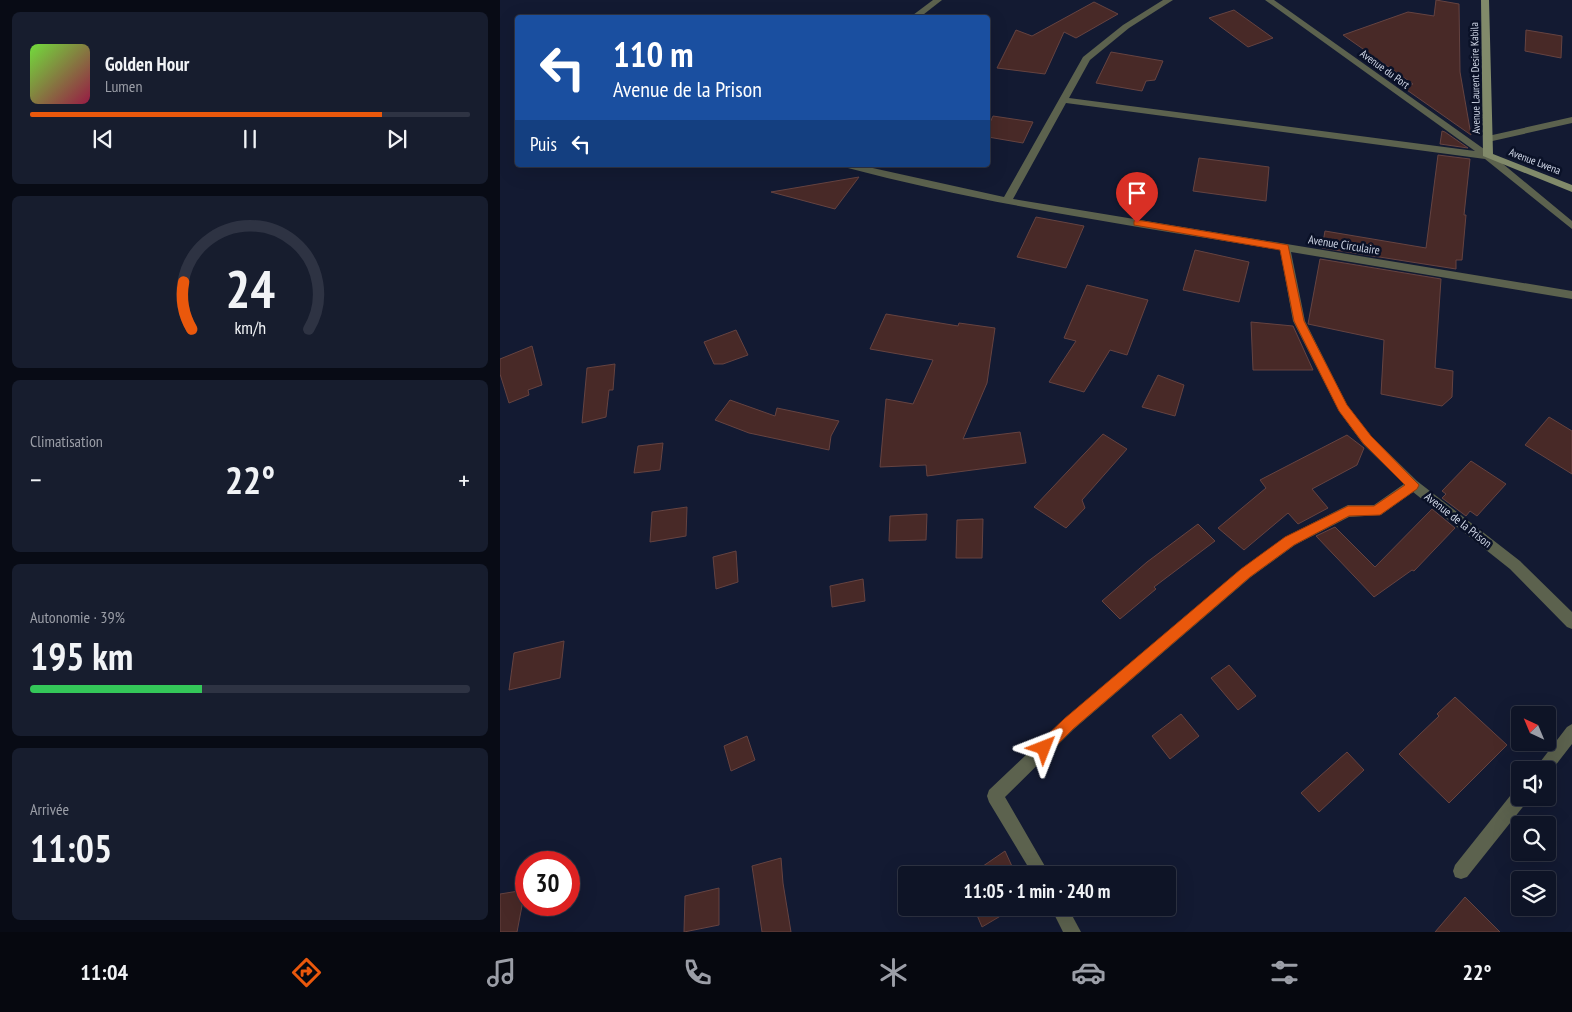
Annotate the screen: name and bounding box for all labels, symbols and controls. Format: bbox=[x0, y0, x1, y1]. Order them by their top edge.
street label: Avenue Laurent Desire Kabila bbox=[1467, 22, 1483, 134]
text: 110 m bbox=[613, 31, 694, 77]
icon: left bbox=[530, 35, 595, 100]
street label: Avenue du Port bbox=[1358, 46, 1412, 92]
text: Golden Hour bbox=[105, 52, 189, 76]
text: Avenue de la Prison bbox=[613, 75, 762, 103]
text: Lumen bbox=[105, 76, 142, 96]
icon: previous bbox=[89, 125, 117, 153]
icon: pause bbox=[236, 125, 264, 153]
icon: next bbox=[383, 125, 411, 153]
icon: left bbox=[567, 130, 595, 158]
text: Puis bbox=[530, 132, 557, 156]
street label: Avenue Lwena bbox=[1507, 145, 1563, 177]
pin bbox=[1116, 172, 1158, 223]
icon: arrive bbox=[1123, 179, 1151, 207]
street label: Avenue Circulaire bbox=[1307, 231, 1381, 258]
text: 24 bbox=[225, 255, 275, 322]
text: km/h bbox=[234, 316, 266, 339]
text: Climatisation bbox=[30, 431, 103, 451]
text: 22° bbox=[225, 455, 275, 504]
text: − bbox=[30, 461, 42, 498]
text: + bbox=[458, 461, 470, 498]
street label: Avenue de la Prison bbox=[1422, 489, 1495, 551]
text: Autonomie · 39% bbox=[30, 607, 125, 627]
text: 195 km bbox=[30, 631, 133, 680]
north arrow bbox=[1511, 706, 1556, 751]
map controls bbox=[1511, 706, 1556, 916]
position arrow bbox=[1017, 721, 1069, 773]
button: sound bbox=[1511, 761, 1556, 806]
text: Arrivée bbox=[30, 799, 69, 819]
button: search bbox=[1511, 816, 1556, 861]
text: 11:05 bbox=[30, 823, 112, 872]
speed limit sign: 30 bbox=[515, 851, 580, 916]
button: layers bbox=[1511, 871, 1556, 916]
text: 11:05 · 1 min · 240 m bbox=[964, 879, 1110, 903]
icon: directions bbox=[289, 955, 324, 990]
icon: music bbox=[484, 955, 519, 990]
icon: phone bbox=[680, 955, 715, 990]
icon: climate bbox=[876, 955, 911, 990]
icon: car bbox=[1071, 955, 1106, 990]
icon: filters bbox=[1267, 955, 1302, 990]
text: 11:04 bbox=[80, 958, 128, 986]
text: 22° bbox=[1463, 958, 1492, 986]

